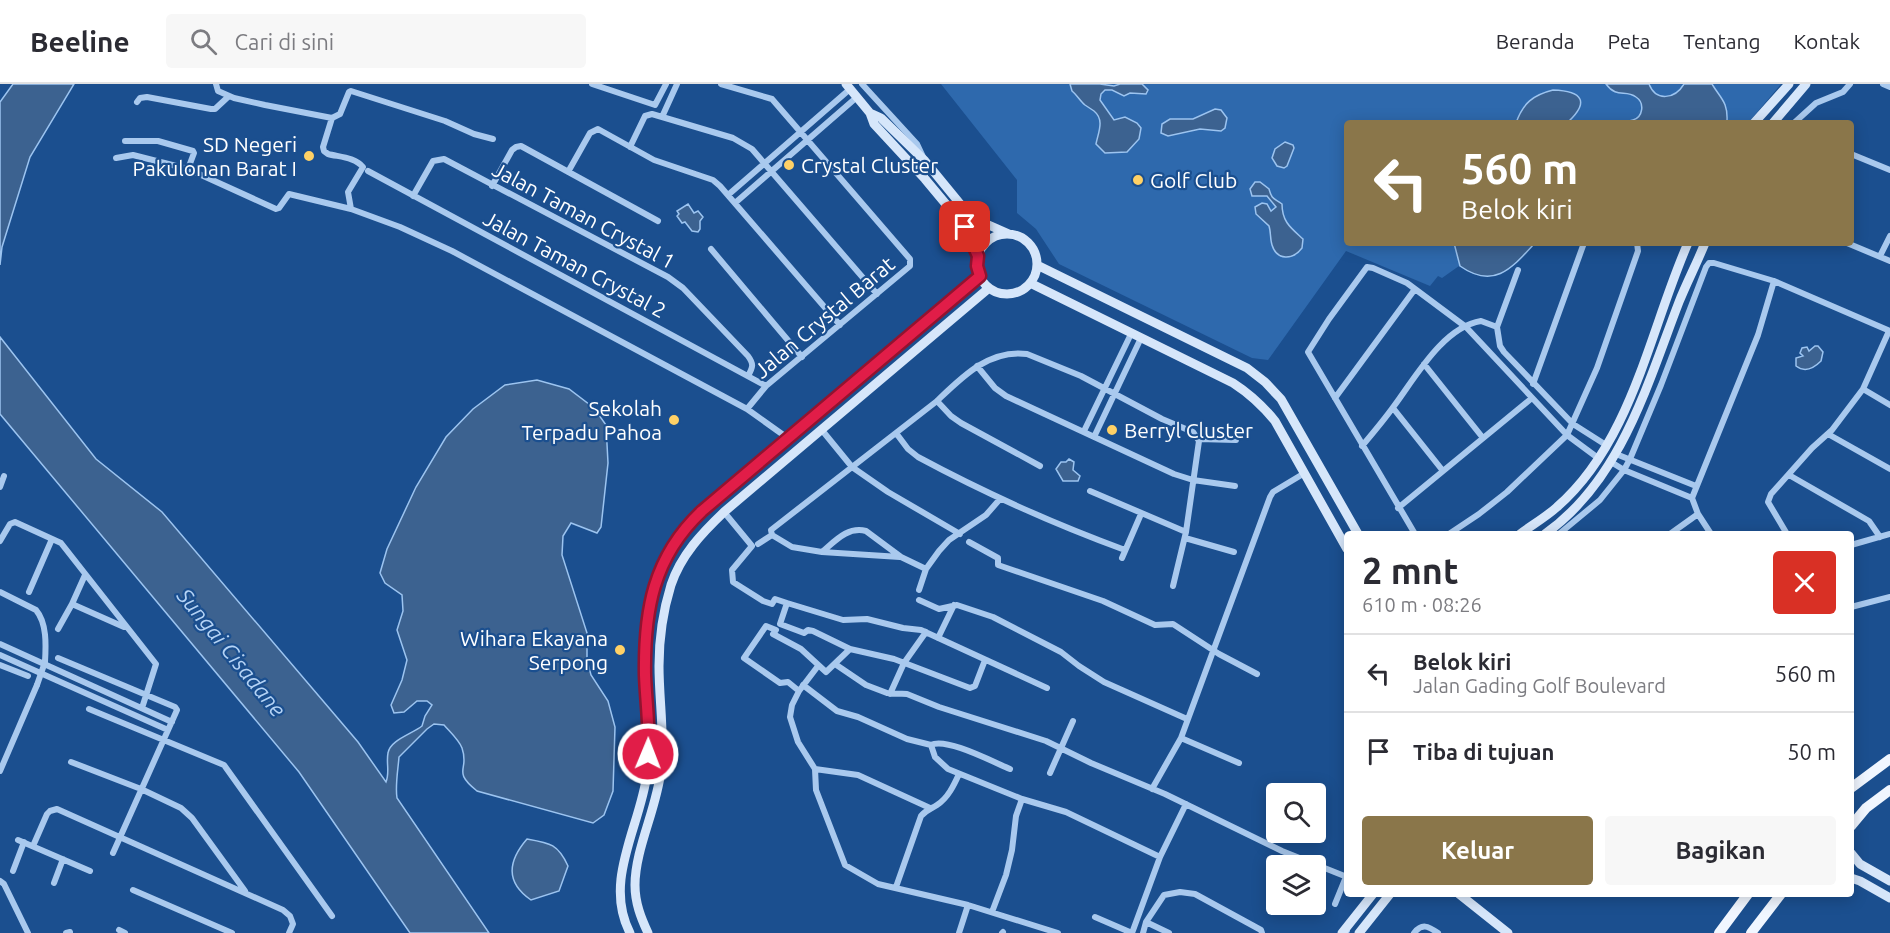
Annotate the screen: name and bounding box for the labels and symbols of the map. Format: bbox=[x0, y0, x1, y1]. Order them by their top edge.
place label: SD Negeri Pakulonan Barat I bbox=[133, 132, 297, 180]
marker: SD Negeri Pakulonan Barat I bbox=[302, 149, 316, 163]
place label: Crystal Cluster bbox=[801, 153, 938, 177]
street label: Jalan Taman Crystal 1 bbox=[489, 157, 679, 273]
marker: Crystal Cluster bbox=[782, 158, 796, 172]
place label: Golf Club bbox=[1150, 168, 1237, 192]
marker: Golf Club bbox=[1131, 173, 1145, 187]
pin bbox=[939, 201, 990, 252]
street label: Jalan Taman Crystal 2 bbox=[480, 206, 670, 322]
street label: Jalan Crystal Barat bbox=[749, 251, 899, 383]
place label: Sekolah Terpadu Pahoa bbox=[521, 396, 662, 444]
marker: Sekolah Terpadu Pahoa bbox=[667, 413, 681, 427]
place label: Berryl Cluster bbox=[1124, 418, 1253, 442]
marker: Berryl Cluster bbox=[1105, 423, 1119, 437]
water label: Sungai Cisadane bbox=[172, 582, 291, 721]
place label: Wihara Ekayana Serpong bbox=[460, 626, 608, 674]
marker: Wihara Ekayana Serpong bbox=[613, 643, 627, 657]
position arrow bbox=[616, 722, 680, 786]

